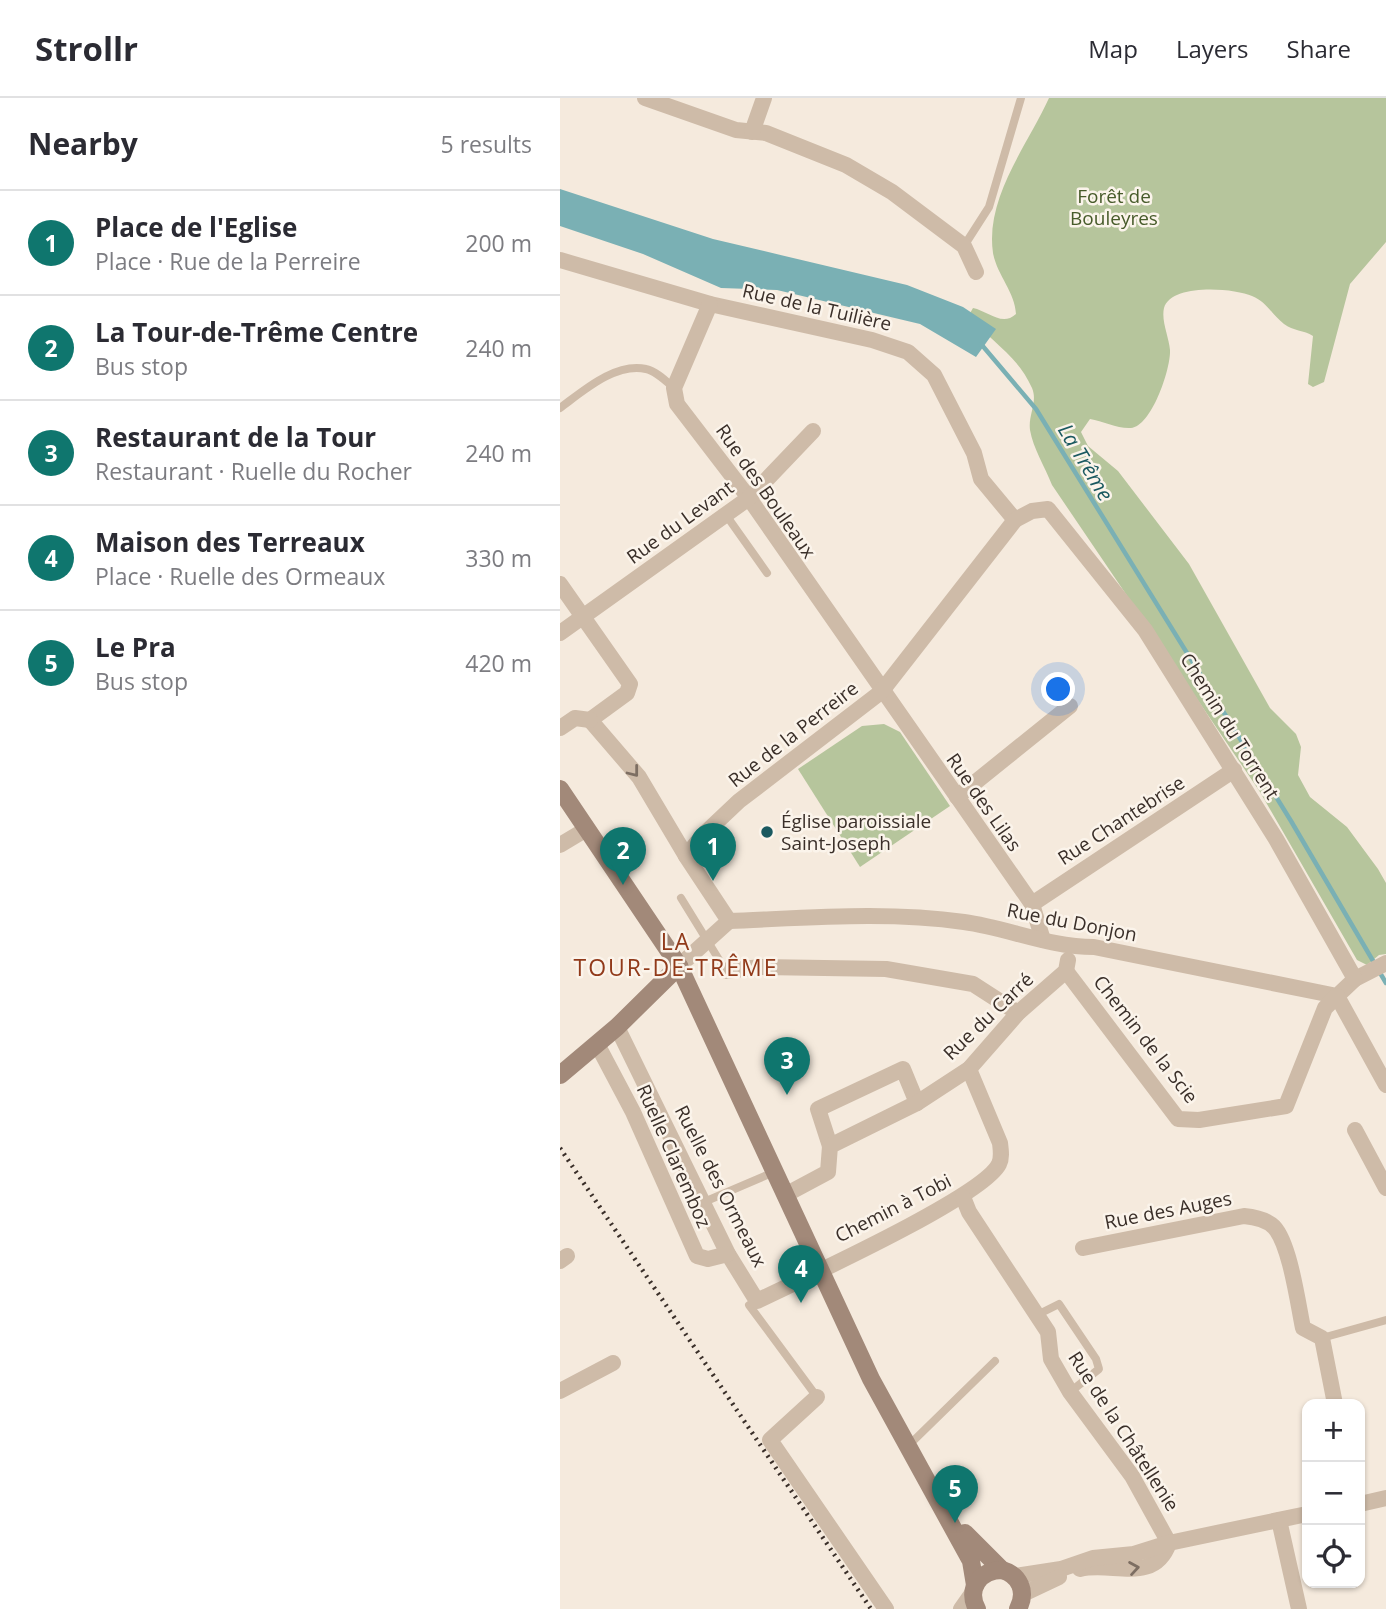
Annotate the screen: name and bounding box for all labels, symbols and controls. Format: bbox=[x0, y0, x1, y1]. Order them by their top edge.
text: Strollr bbox=[35, 26, 138, 71]
text: Map bbox=[1088, 32, 1138, 65]
text: Layers bbox=[1176, 32, 1249, 65]
text: Share bbox=[1287, 32, 1351, 65]
text: Nearby bbox=[28, 123, 138, 164]
text: 5 results bbox=[441, 128, 532, 160]
park label: Forêt de Bouleyres bbox=[1070, 183, 1158, 231]
text: Place de l'Eglise bbox=[95, 209, 297, 245]
text: 1 bbox=[44, 227, 58, 259]
text: 200 m bbox=[465, 227, 532, 259]
text: Place · Rue de la Perreire bbox=[95, 245, 361, 277]
street label: Rue de la Tuilière bbox=[740, 277, 894, 337]
text: La Tour-de-Trême Centre bbox=[95, 314, 418, 350]
text: 2 bbox=[44, 332, 58, 364]
text: 240 m bbox=[465, 332, 532, 364]
text: Bus stop bbox=[95, 350, 188, 382]
water label: La Trême bbox=[1052, 418, 1120, 506]
text: Restaurant de la Tour bbox=[95, 419, 376, 455]
street label: Rue des Bouleaux bbox=[710, 419, 822, 563]
text: 3 bbox=[44, 437, 58, 469]
text: 240 m bbox=[465, 437, 532, 469]
text: Restaurant · Ruelle du Rocher bbox=[95, 455, 412, 487]
street label: Rue du Levant bbox=[621, 474, 739, 570]
text: Maison des Terreaux bbox=[95, 524, 365, 560]
text: 4 bbox=[44, 542, 58, 574]
text: 330 m bbox=[465, 542, 532, 574]
text: Place · Ruelle des Ormeaux bbox=[95, 560, 385, 592]
text: Le Pra bbox=[95, 629, 176, 665]
text: 5 bbox=[44, 647, 58, 679]
text: 420 m bbox=[465, 647, 532, 679]
street label: Chemin du Torrent bbox=[1174, 648, 1286, 804]
text: Bus stop bbox=[95, 665, 188, 697]
your location bbox=[1041, 672, 1075, 706]
street label: Rue de la Perreire bbox=[723, 675, 863, 793]
street label: Rue des Lilas bbox=[941, 748, 1027, 856]
one-way arrow bbox=[625, 764, 638, 777]
street label: Rue Chantebrise bbox=[1053, 769, 1189, 871]
place label: Église paroissiale Saint-Joseph bbox=[781, 808, 931, 856]
pin: 1 bbox=[690, 823, 736, 881]
marker: Église paroissiale Saint-Joseph bbox=[759, 824, 775, 840]
pin: 2 bbox=[600, 827, 646, 885]
street label: Rue du Donjon bbox=[1005, 897, 1139, 947]
district label: LA TOUR-DE-TRÊME bbox=[574, 925, 778, 983]
street label: Rue du Carré bbox=[937, 966, 1039, 1066]
street label: Chemin de la Scie bbox=[1088, 970, 1204, 1108]
pin: 3 bbox=[764, 1037, 810, 1095]
street label: Ruelle Claremboz bbox=[631, 1080, 717, 1232]
street label: Ruelle des Ormeaux bbox=[669, 1101, 773, 1271]
street label: Chemin à Tobi bbox=[830, 1168, 956, 1248]
street label: Rue des Auges bbox=[1102, 1185, 1234, 1235]
pin: 4 bbox=[778, 1245, 824, 1303]
street label: Rue de la Châtellenie bbox=[1063, 1346, 1185, 1516]
map controls bbox=[1302, 1399, 1365, 1588]
button: + bbox=[1302, 1399, 1365, 1462]
button: − bbox=[1302, 1462, 1365, 1525]
pin: 5 bbox=[932, 1465, 978, 1523]
button: locate bbox=[1302, 1525, 1365, 1588]
one-way arrow bbox=[1128, 1561, 1140, 1576]

